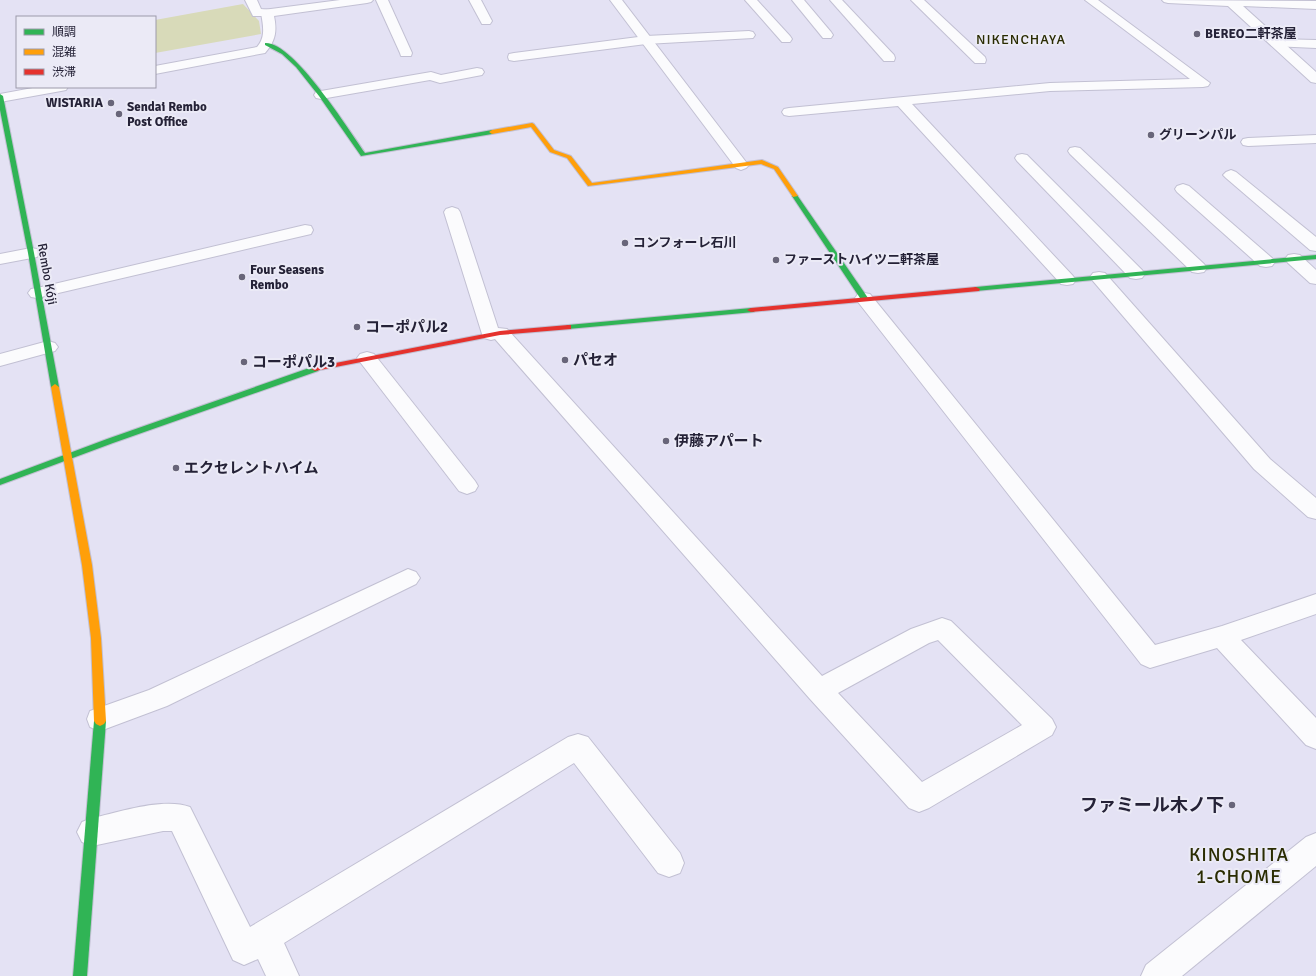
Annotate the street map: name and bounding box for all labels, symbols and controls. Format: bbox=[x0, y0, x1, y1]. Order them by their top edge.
legend bbox=[16, 16, 156, 88]
text: 順調 bbox=[52, 25, 76, 40]
place label: BEREO二軒茶屋 bbox=[1205, 26, 1296, 42]
marker: BEREO二軒茶屋 bbox=[1192, 29, 1202, 39]
district label: NIKENCHAYA bbox=[976, 31, 1066, 48]
text: 混雑 bbox=[52, 45, 76, 60]
text: 渋滞 bbox=[52, 65, 76, 80]
place label: WISTARIA bbox=[46, 95, 104, 111]
marker: WISTARIA bbox=[106, 98, 116, 108]
place label: Sendai Rembo Post Office bbox=[127, 99, 207, 130]
marker: Sendai Rembo Post Office bbox=[114, 109, 124, 119]
place label: グリーンパル bbox=[1159, 127, 1236, 143]
marker: グリーンパル bbox=[1146, 130, 1156, 140]
place label: コンフォーレ石川 bbox=[633, 235, 737, 251]
marker: コンフォーレ石川 bbox=[620, 238, 630, 248]
street label: Rembo Kóji bbox=[34, 242, 60, 306]
place label: ファーストハイツ二軒茶屋 bbox=[784, 252, 939, 268]
marker: ファーストハイツ二軒茶屋 bbox=[771, 255, 781, 265]
place label: Four Seasens Rembo bbox=[250, 262, 324, 293]
marker: Four Seasens Rembo bbox=[237, 272, 247, 282]
place label: コーポパル2 bbox=[365, 318, 448, 336]
marker: コーポパル2 bbox=[352, 322, 362, 332]
place label: パセオ bbox=[573, 351, 618, 369]
place label: コーポパル3 bbox=[252, 353, 335, 371]
marker: パセオ bbox=[560, 355, 570, 365]
marker: コーポパル3 bbox=[239, 357, 249, 367]
place label: 伊藤アパート bbox=[674, 432, 764, 450]
marker: 伊藤アパート bbox=[661, 436, 671, 446]
place label: エクセレントハイム bbox=[184, 459, 318, 477]
marker: エクセレントハイム bbox=[171, 463, 181, 473]
place label: ファミール木ノ下 bbox=[1080, 794, 1224, 816]
marker: ファミール木ノ下 bbox=[1227, 800, 1237, 810]
district label: KINOSHITA 1-CHOME bbox=[1189, 843, 1289, 889]

